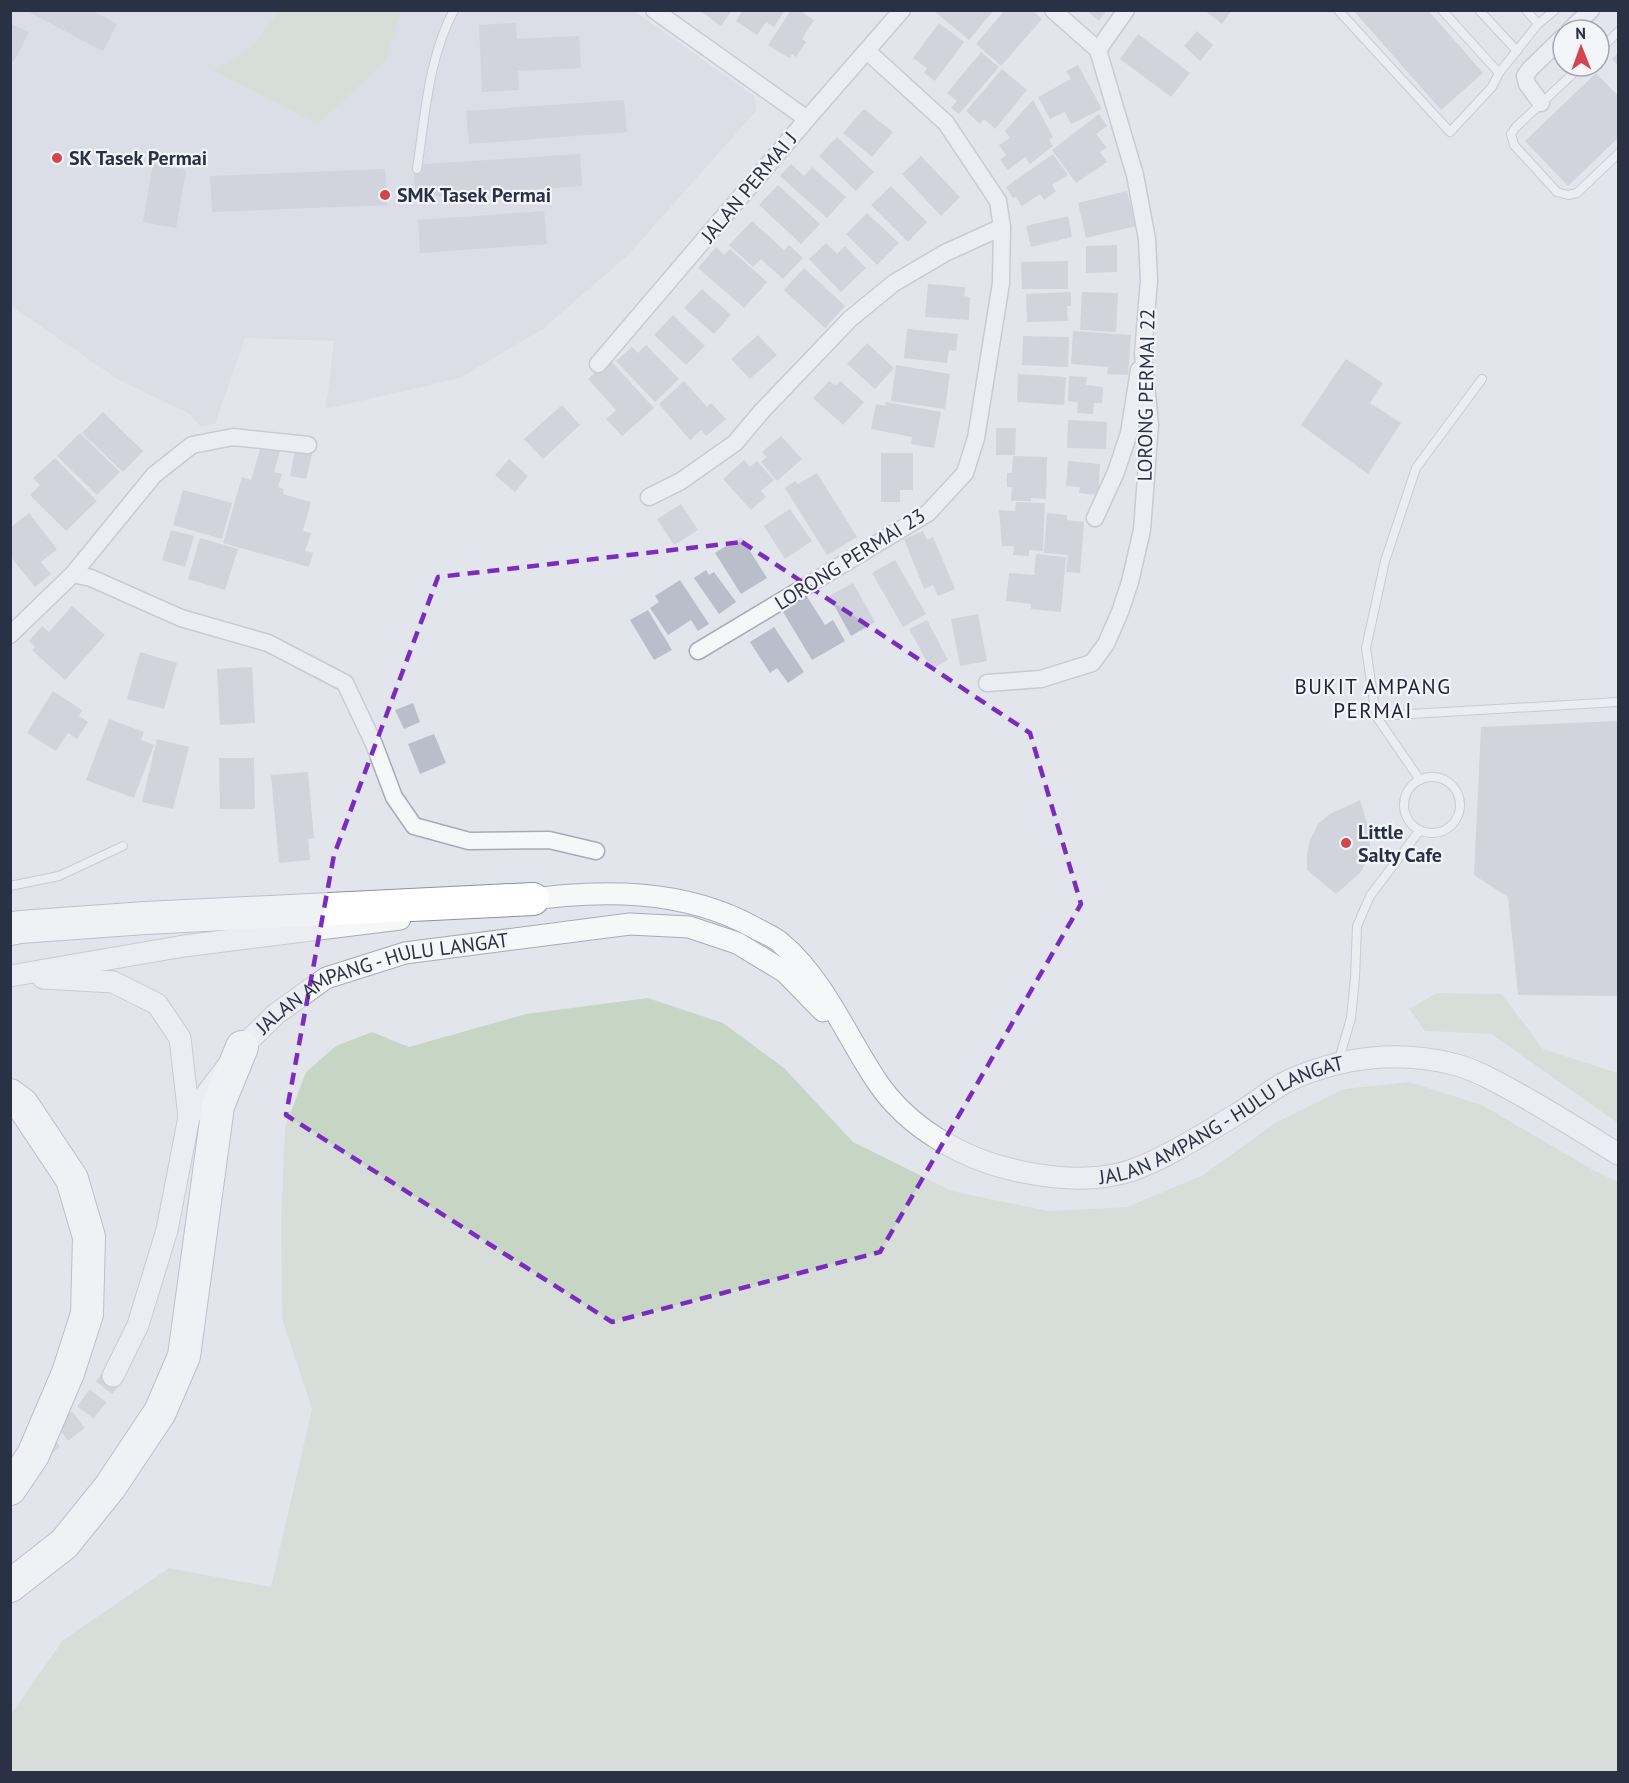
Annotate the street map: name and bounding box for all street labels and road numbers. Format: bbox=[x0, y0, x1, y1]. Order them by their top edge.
street label: JALAN PERMAI J bbox=[694, 126, 803, 249]
street label: LORONG PERMAI 22 bbox=[1131, 308, 1161, 482]
street label: LORONG PERMAI 23 bbox=[770, 502, 930, 616]
street label: JALAN AMPANG - HULU LANGAT bbox=[249, 927, 510, 1040]
street label: JALAN AMPANG - HULU LANGAT bbox=[1097, 1050, 1346, 1190]

